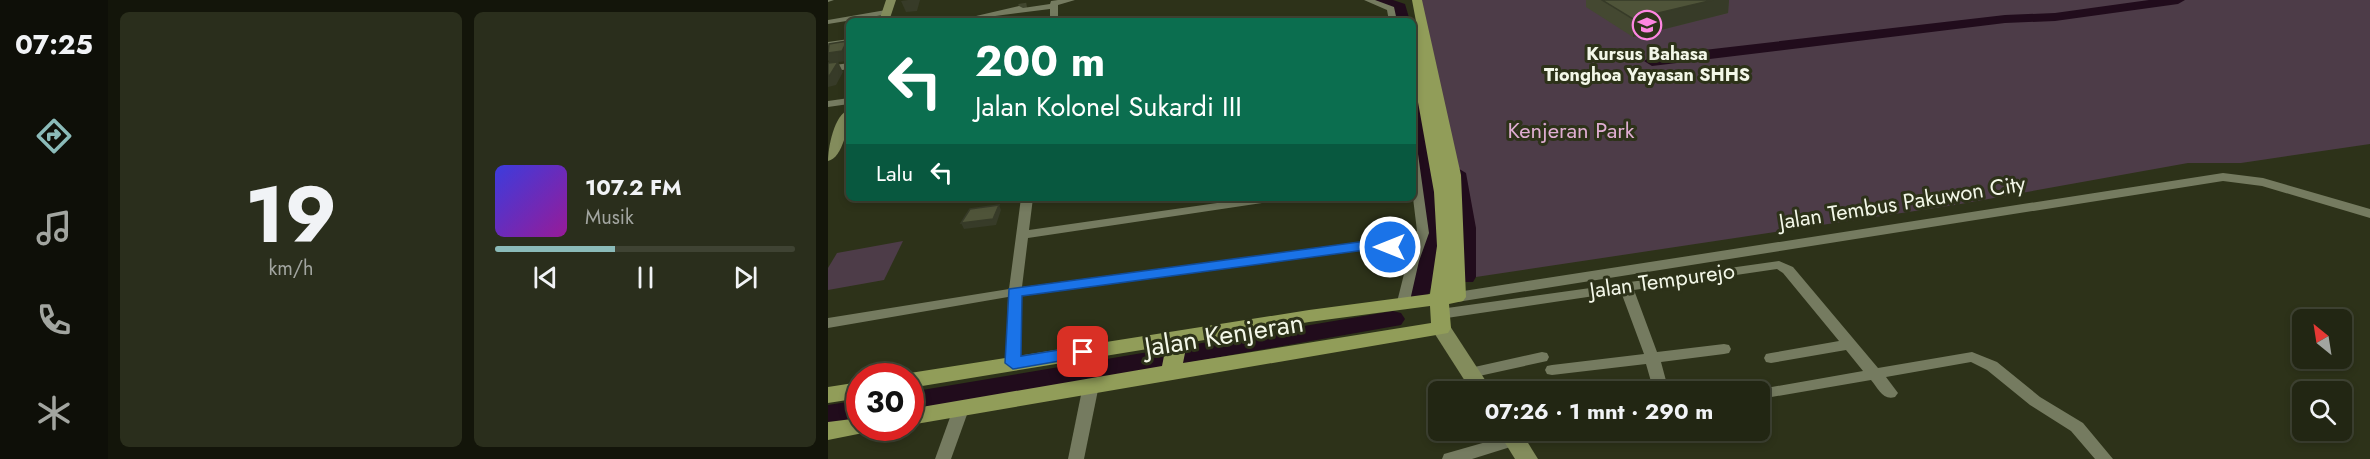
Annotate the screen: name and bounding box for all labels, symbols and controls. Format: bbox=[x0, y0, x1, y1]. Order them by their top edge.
school or university icon: Kursus Bahasa Tionghoa Yayasan SHHS bbox=[1631, 9, 1663, 41]
text: 07:25 bbox=[15, 25, 93, 64]
text: 200 m bbox=[975, 31, 1105, 92]
place label: Kursus Bahasa Tionghoa Yayasan SHHS bbox=[1544, 41, 1750, 88]
icon: left bbox=[876, 42, 954, 120]
text: Jalan Kolonel Sukardi III bbox=[975, 87, 1242, 126]
park label: Kenjeran Park bbox=[1508, 114, 1635, 146]
icon: directions bbox=[33, 115, 75, 157]
icon: left bbox=[925, 156, 958, 189]
text: Lalu bbox=[876, 157, 913, 189]
text: 19 bbox=[245, 159, 337, 271]
street label: Jalan Tembus Pakuwon City bbox=[1773, 167, 2028, 238]
text: 107.2 FM bbox=[585, 171, 682, 203]
text: Musik bbox=[585, 203, 634, 232]
icon: music bbox=[33, 207, 75, 249]
position arrow bbox=[1358, 215, 1422, 279]
text: km/h bbox=[268, 254, 314, 283]
street label: Jalan Tempurejo bbox=[1584, 254, 1737, 306]
icon: previous bbox=[529, 261, 562, 294]
icon: pause bbox=[629, 261, 662, 294]
icon: next bbox=[729, 261, 762, 294]
icon: phone bbox=[33, 299, 75, 341]
street label: Jalan Kenjeran bbox=[1139, 303, 1306, 367]
north arrow bbox=[2292, 309, 2352, 369]
map controls bbox=[2292, 309, 2352, 441]
pin bbox=[1057, 326, 1108, 377]
icon: arrive bbox=[1066, 335, 1099, 368]
speed limit sign: 30 bbox=[846, 363, 924, 441]
button: search bbox=[2292, 381, 2352, 441]
icon: climate bbox=[33, 392, 75, 434]
text: 07:26 · 1 mnt · 290 m bbox=[1485, 395, 1713, 427]

